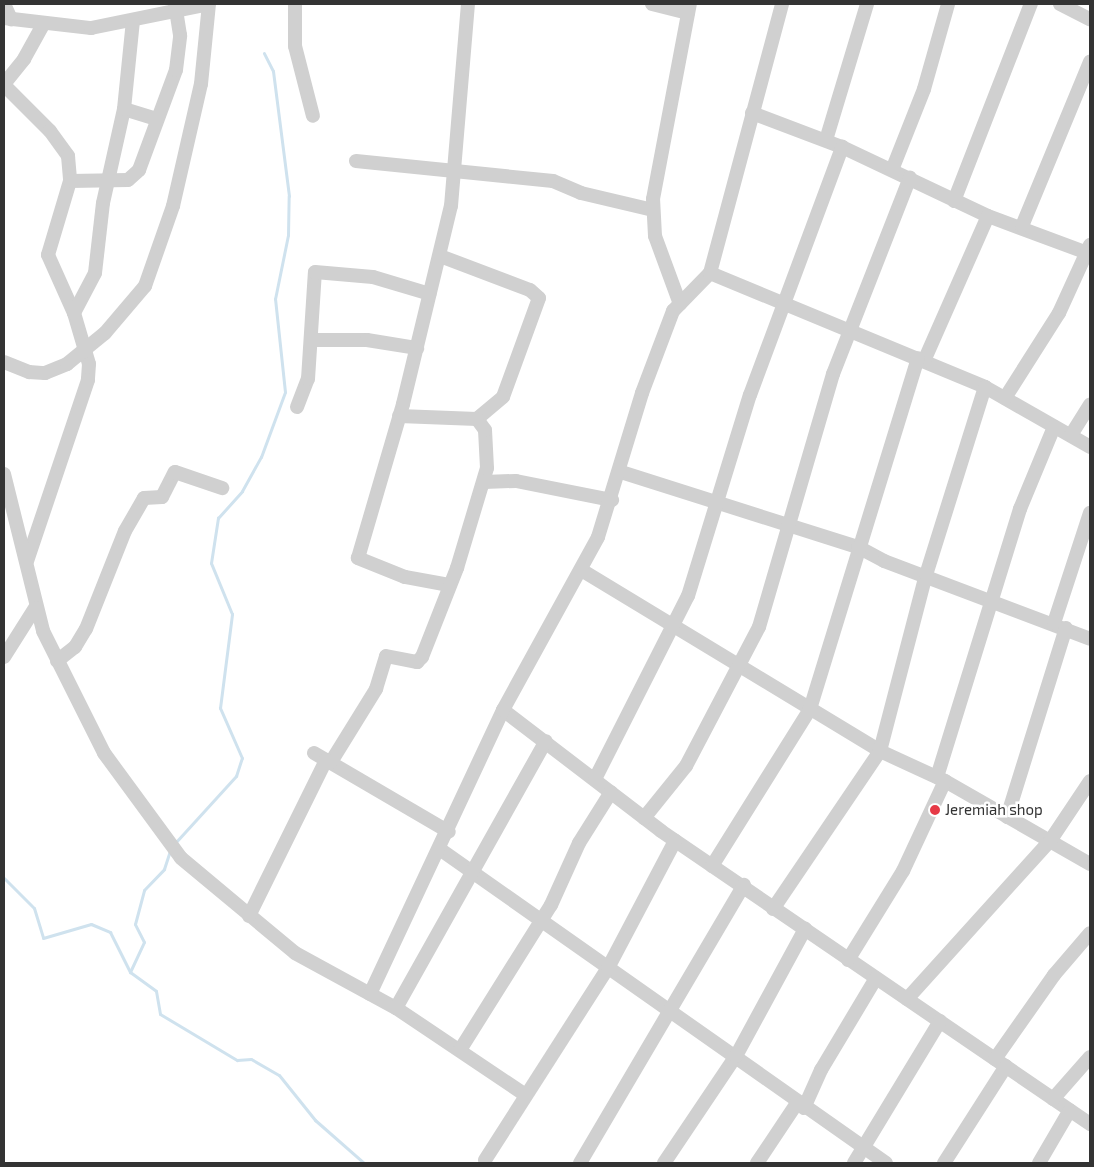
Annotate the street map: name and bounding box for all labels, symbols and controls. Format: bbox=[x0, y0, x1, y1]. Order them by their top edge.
place label: Jeremiah shop bbox=[945, 801, 1043, 819]
marker: Jeremiah shop bbox=[929, 804, 941, 816]

